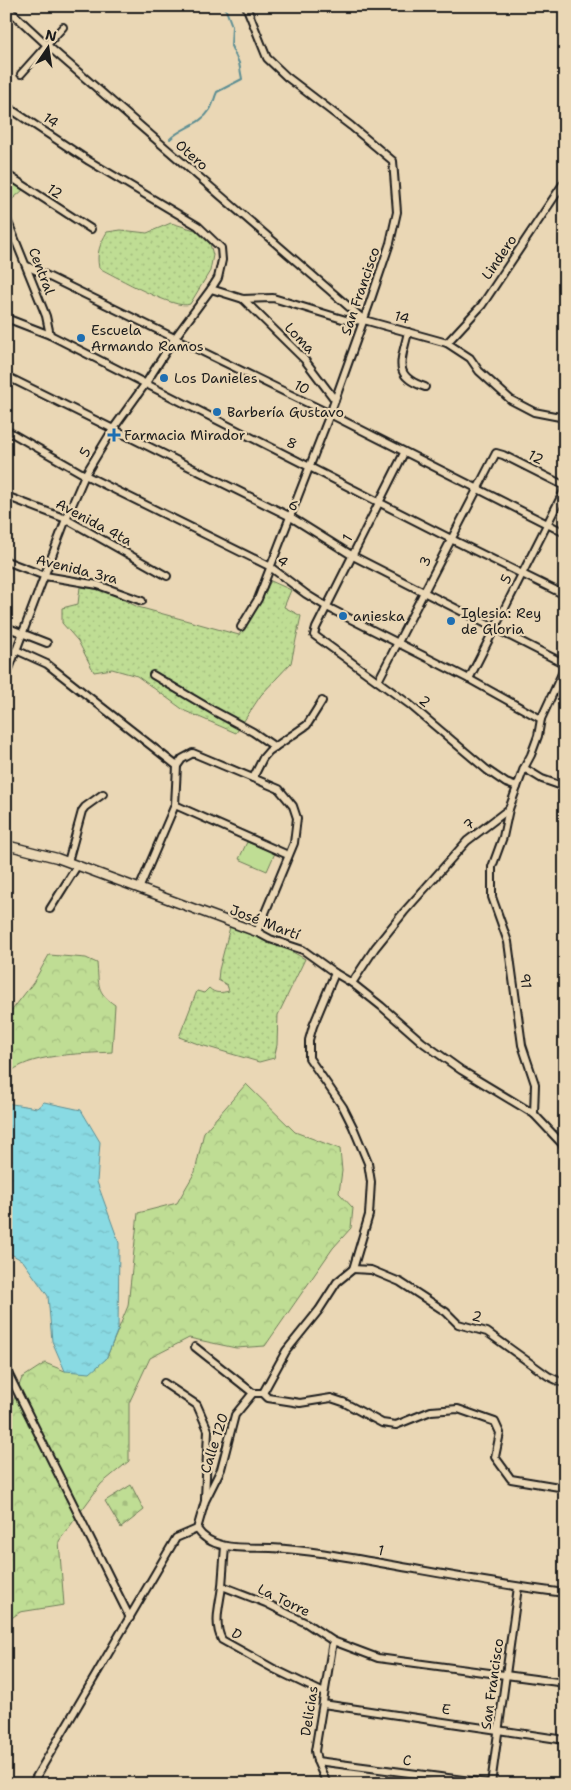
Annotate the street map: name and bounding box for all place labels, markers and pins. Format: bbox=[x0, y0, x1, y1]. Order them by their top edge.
place label: Escuela Armando Ramos bbox=[91, 321, 204, 355]
marker: Escuela Armando Ramos bbox=[75, 332, 87, 344]
place label: Los Danieles bbox=[174, 369, 258, 387]
marker: Los Danieles bbox=[158, 372, 170, 384]
place label: Barbería Gustavo bbox=[227, 403, 344, 421]
marker: Barbería Gustavo bbox=[211, 406, 223, 418]
place label: Farmacia Mirador bbox=[124, 426, 246, 444]
marker: Farmacia Mirador bbox=[108, 429, 120, 441]
place label: Iglesia: Rey de Gloria bbox=[461, 604, 541, 638]
place label: anieska bbox=[353, 607, 405, 625]
marker: anieska bbox=[337, 610, 349, 622]
marker: Iglesia: Rey de Gloria bbox=[445, 615, 457, 627]

